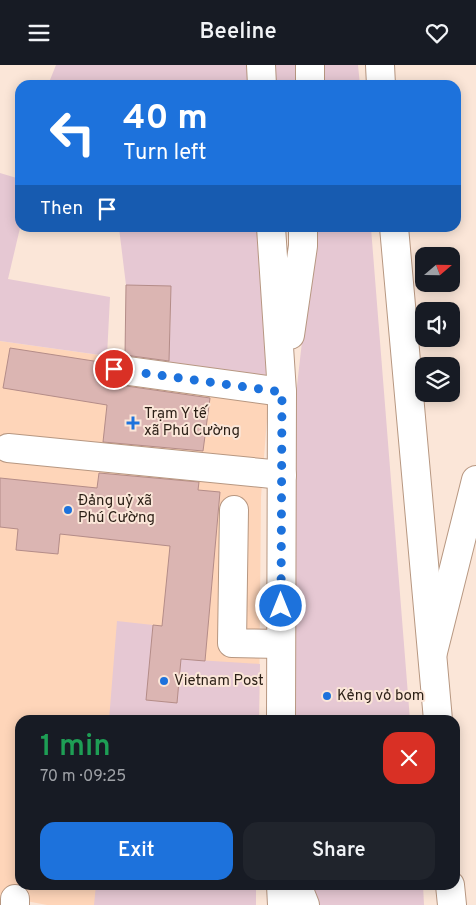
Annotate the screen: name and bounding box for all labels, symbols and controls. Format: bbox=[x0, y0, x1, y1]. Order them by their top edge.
icon: menu bbox=[25, 19, 53, 47]
text: Beeline bbox=[199, 19, 277, 46]
icon: heart bbox=[423, 19, 451, 47]
text: 40 m bbox=[123, 97, 208, 141]
icon: left bbox=[40, 100, 105, 165]
text: Turn left bbox=[123, 140, 206, 167]
icon: arrive bbox=[93, 195, 121, 223]
text: Then bbox=[40, 197, 83, 221]
north arrow bbox=[415, 247, 460, 293]
map controls bbox=[415, 247, 460, 402]
button: sound bbox=[415, 302, 460, 347]
pin bbox=[93, 348, 135, 390]
icon: arrive bbox=[100, 355, 128, 383]
button: layers bbox=[415, 357, 460, 402]
place label: Trạm Y tế xã Phú Cường bbox=[144, 404, 240, 441]
marker: Trạm Y tế xã Phú Cường bbox=[126, 416, 140, 430]
place label: Đảng uỷ xã Phú Cường bbox=[78, 492, 155, 528]
marker: Đảng uỷ xã Phú Cường bbox=[62, 504, 74, 516]
position arrow bbox=[254, 579, 306, 631]
place label: Vietnam Post bbox=[174, 672, 264, 691]
marker: Vietnam Post bbox=[158, 675, 170, 687]
place label: Kẻng vỏ bom bbox=[337, 687, 425, 706]
marker: Kẻng vỏ bom bbox=[321, 690, 333, 702]
text: 1 min bbox=[40, 729, 111, 766]
button: close bbox=[383, 732, 435, 784]
text: 70 m · 09:25 bbox=[40, 767, 126, 787]
button: Exit bbox=[40, 822, 233, 880]
button: Share bbox=[243, 822, 435, 880]

